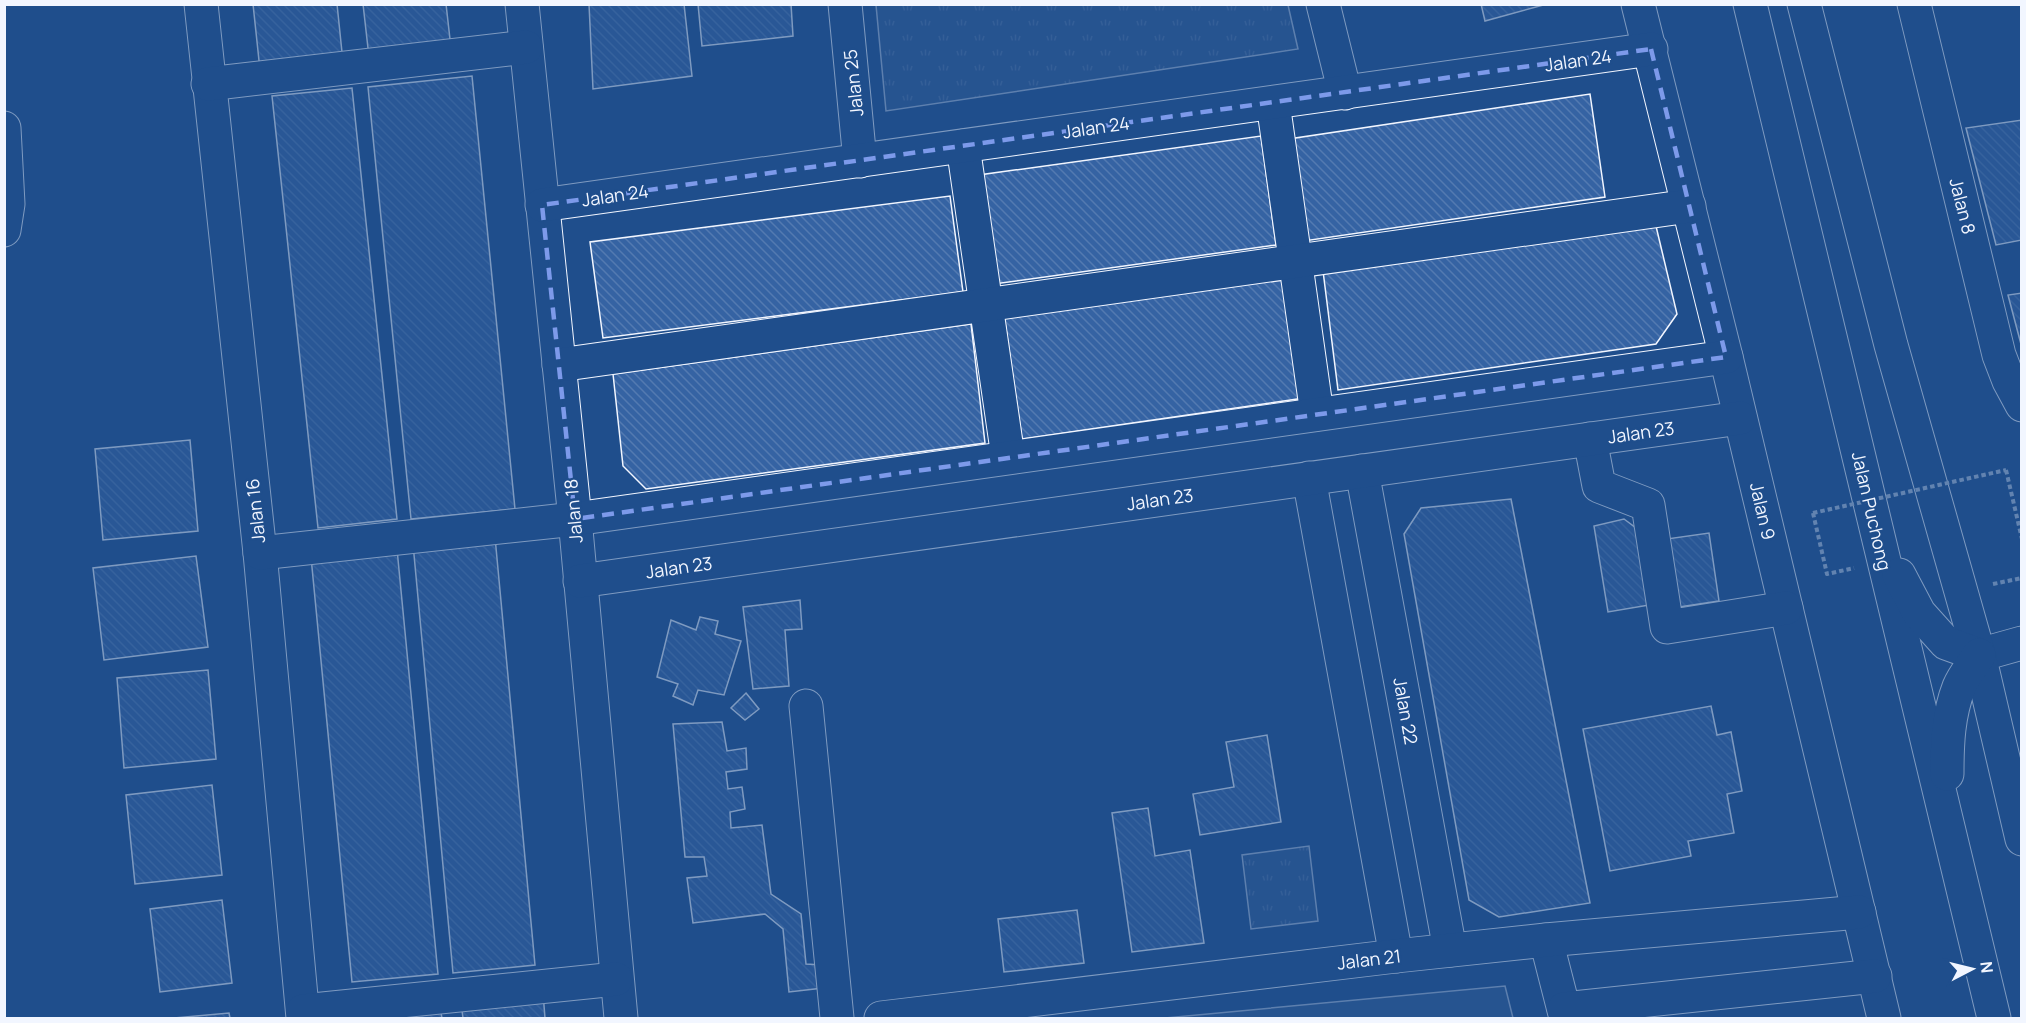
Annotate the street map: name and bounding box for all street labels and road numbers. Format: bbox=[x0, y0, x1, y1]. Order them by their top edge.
street label: Jalan 24 bbox=[1543, 43, 1613, 77]
street label: Jalan 25 bbox=[838, 48, 868, 118]
street label: Jalan 24 bbox=[1061, 110, 1131, 144]
street label: Jalan 8 bbox=[1944, 175, 1982, 237]
street label: Jalan 24 bbox=[580, 178, 650, 212]
street label: Jalan 23 bbox=[1606, 415, 1676, 449]
street label: Jalan Puchong bbox=[1847, 449, 1897, 573]
street label: Jalan 16 bbox=[240, 477, 270, 545]
street label: Jalan 18 bbox=[558, 478, 588, 544]
street label: Jalan 9 bbox=[1745, 480, 1781, 542]
street label: Jalan 23 bbox=[1125, 482, 1195, 516]
street label: Jalan 23 bbox=[644, 550, 714, 584]
street label: Jalan 22 bbox=[1388, 676, 1424, 746]
street label: Jalan 21 bbox=[1336, 943, 1402, 975]

